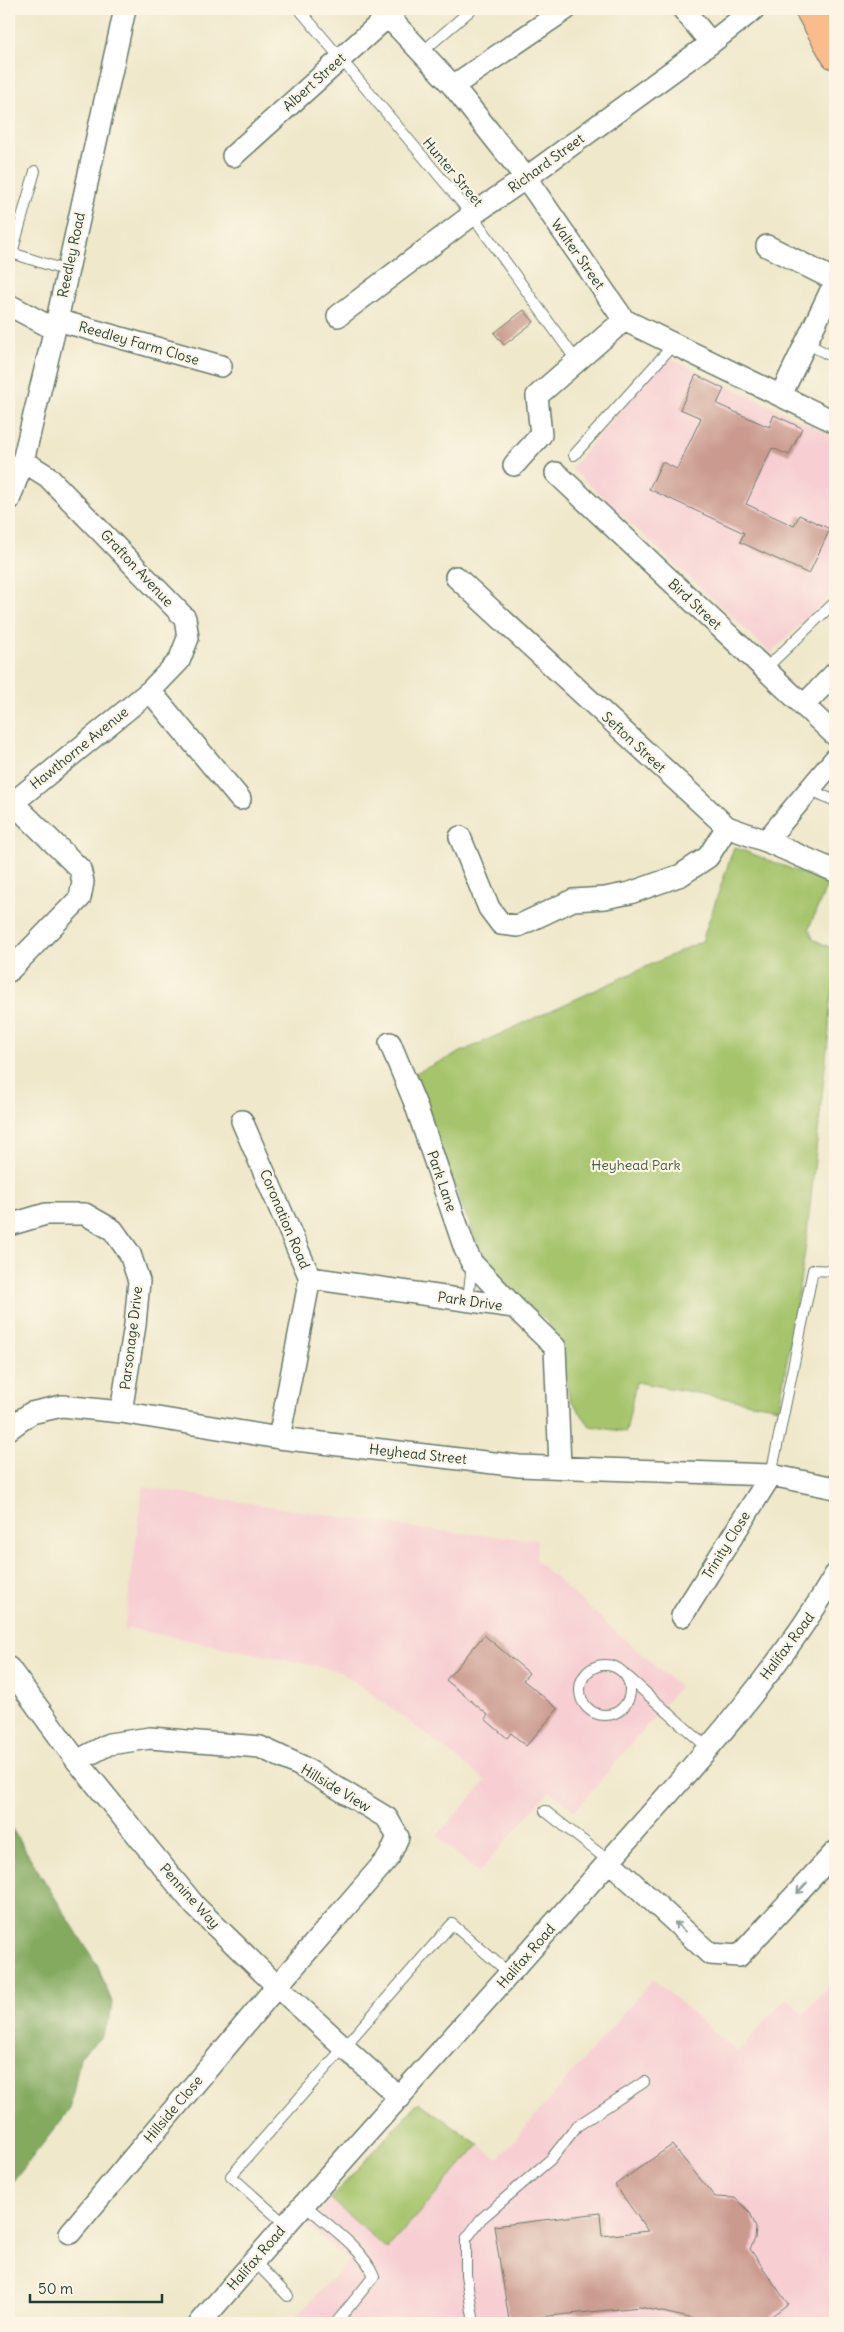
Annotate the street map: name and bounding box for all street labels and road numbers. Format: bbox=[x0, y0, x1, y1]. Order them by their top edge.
street label: Albert Street bbox=[279, 49, 349, 115]
street label: Richard Street bbox=[504, 129, 588, 197]
street label: Hunter Street bbox=[419, 134, 487, 210]
street label: Reedley Road bbox=[53, 211, 89, 299]
street label: Walter Street bbox=[547, 215, 609, 293]
street label: Reedley Farm Close bbox=[77, 317, 201, 369]
street label: Grafton Avenue bbox=[97, 526, 177, 610]
street label: Bird Street bbox=[664, 575, 726, 634]
street label: Hawthorne Avenue bbox=[26, 703, 132, 793]
street label: Sefton Street bbox=[598, 708, 670, 776]
street label: Park Lane bbox=[423, 1148, 461, 1214]
street label: Coronation Road bbox=[256, 1166, 314, 1272]
street label: Parsonage Drive bbox=[116, 1285, 146, 1391]
street label: Park Drive bbox=[436, 1288, 504, 1314]
street label: Heyhead Street bbox=[368, 1440, 468, 1468]
street label: Trinity Close bbox=[698, 1508, 754, 1582]
street label: Halifax Road bbox=[756, 1609, 818, 1683]
street label: Hillside View bbox=[298, 1760, 374, 1816]
street label: Pennine Way bbox=[156, 1860, 224, 1932]
street label: Halifax Road bbox=[493, 1920, 559, 1992]
street label: Hillside Close bbox=[140, 2072, 206, 2146]
street label: Halifax Road bbox=[223, 2222, 289, 2294]

